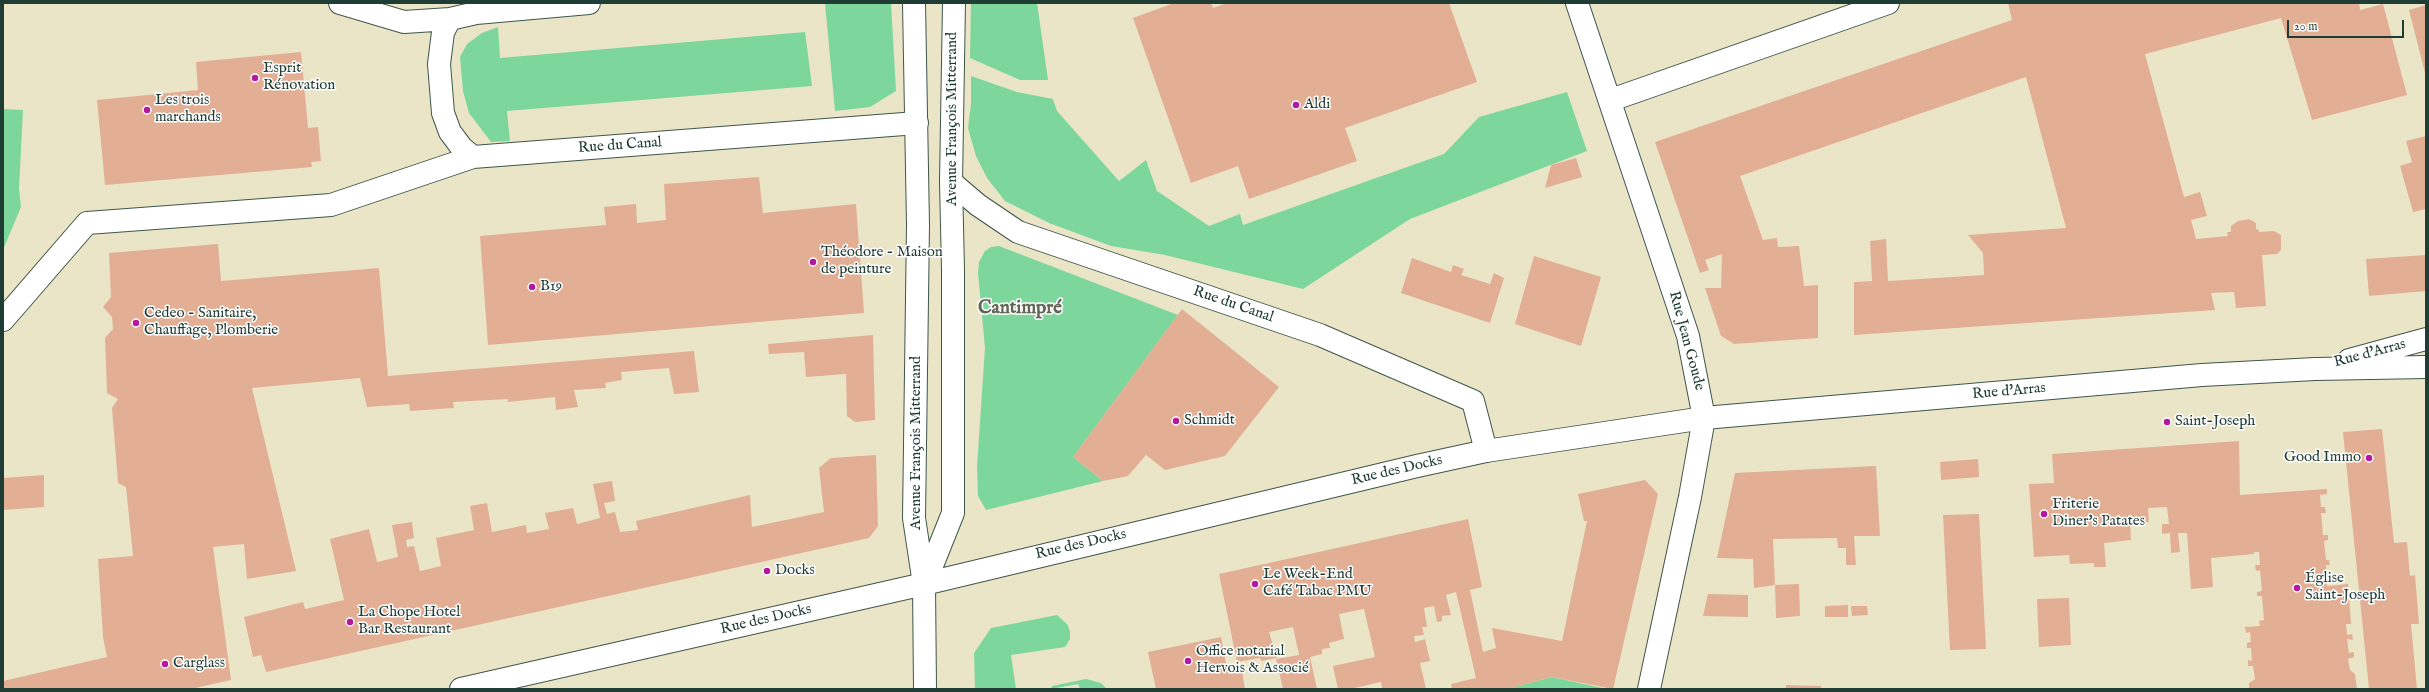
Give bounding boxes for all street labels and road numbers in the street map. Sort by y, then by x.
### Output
street label: Avenue François Mitterrand [944,32,962,206]
street label: Rue du Canal [577,134,663,158]
street label: Rue du Canal [1190,283,1276,327]
street label: Rue Jean Goude [1664,289,1708,393]
street label: Rue d'Arras [2332,336,2408,372]
street label: Avenue François Mitterrand [908,356,926,530]
street label: Rue d'Arras [1972,380,2046,404]
street label: Rue des Docks [1350,452,1444,490]
street label: Rue des Docks [1034,526,1128,564]
street label: Rue des Docks [719,601,813,639]

